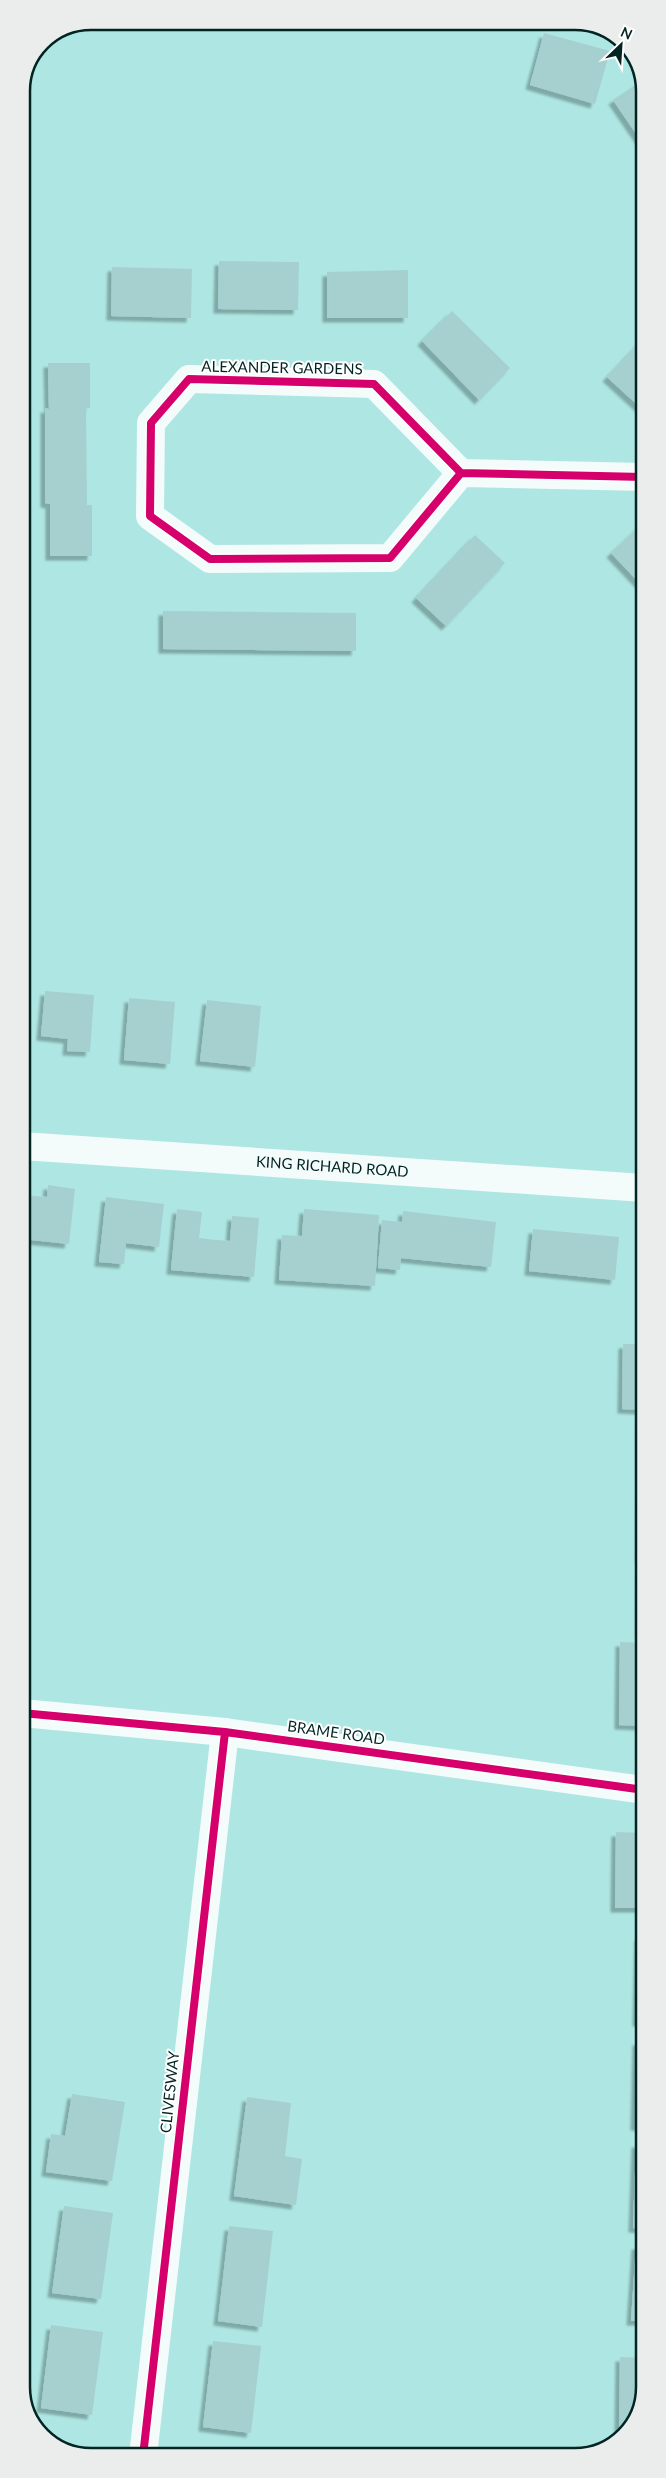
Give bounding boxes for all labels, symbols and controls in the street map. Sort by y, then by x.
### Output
north arrow [596,20,646,70]
text: N [618,23,635,43]
street label: ALEXANDER GARDENS [201,357,363,377]
street label: KING RICHARD ROAD [255,1152,409,1180]
street label: BRAME ROAD [286,1716,386,1748]
street label: CLIVESWAY [156,2049,182,2134]

